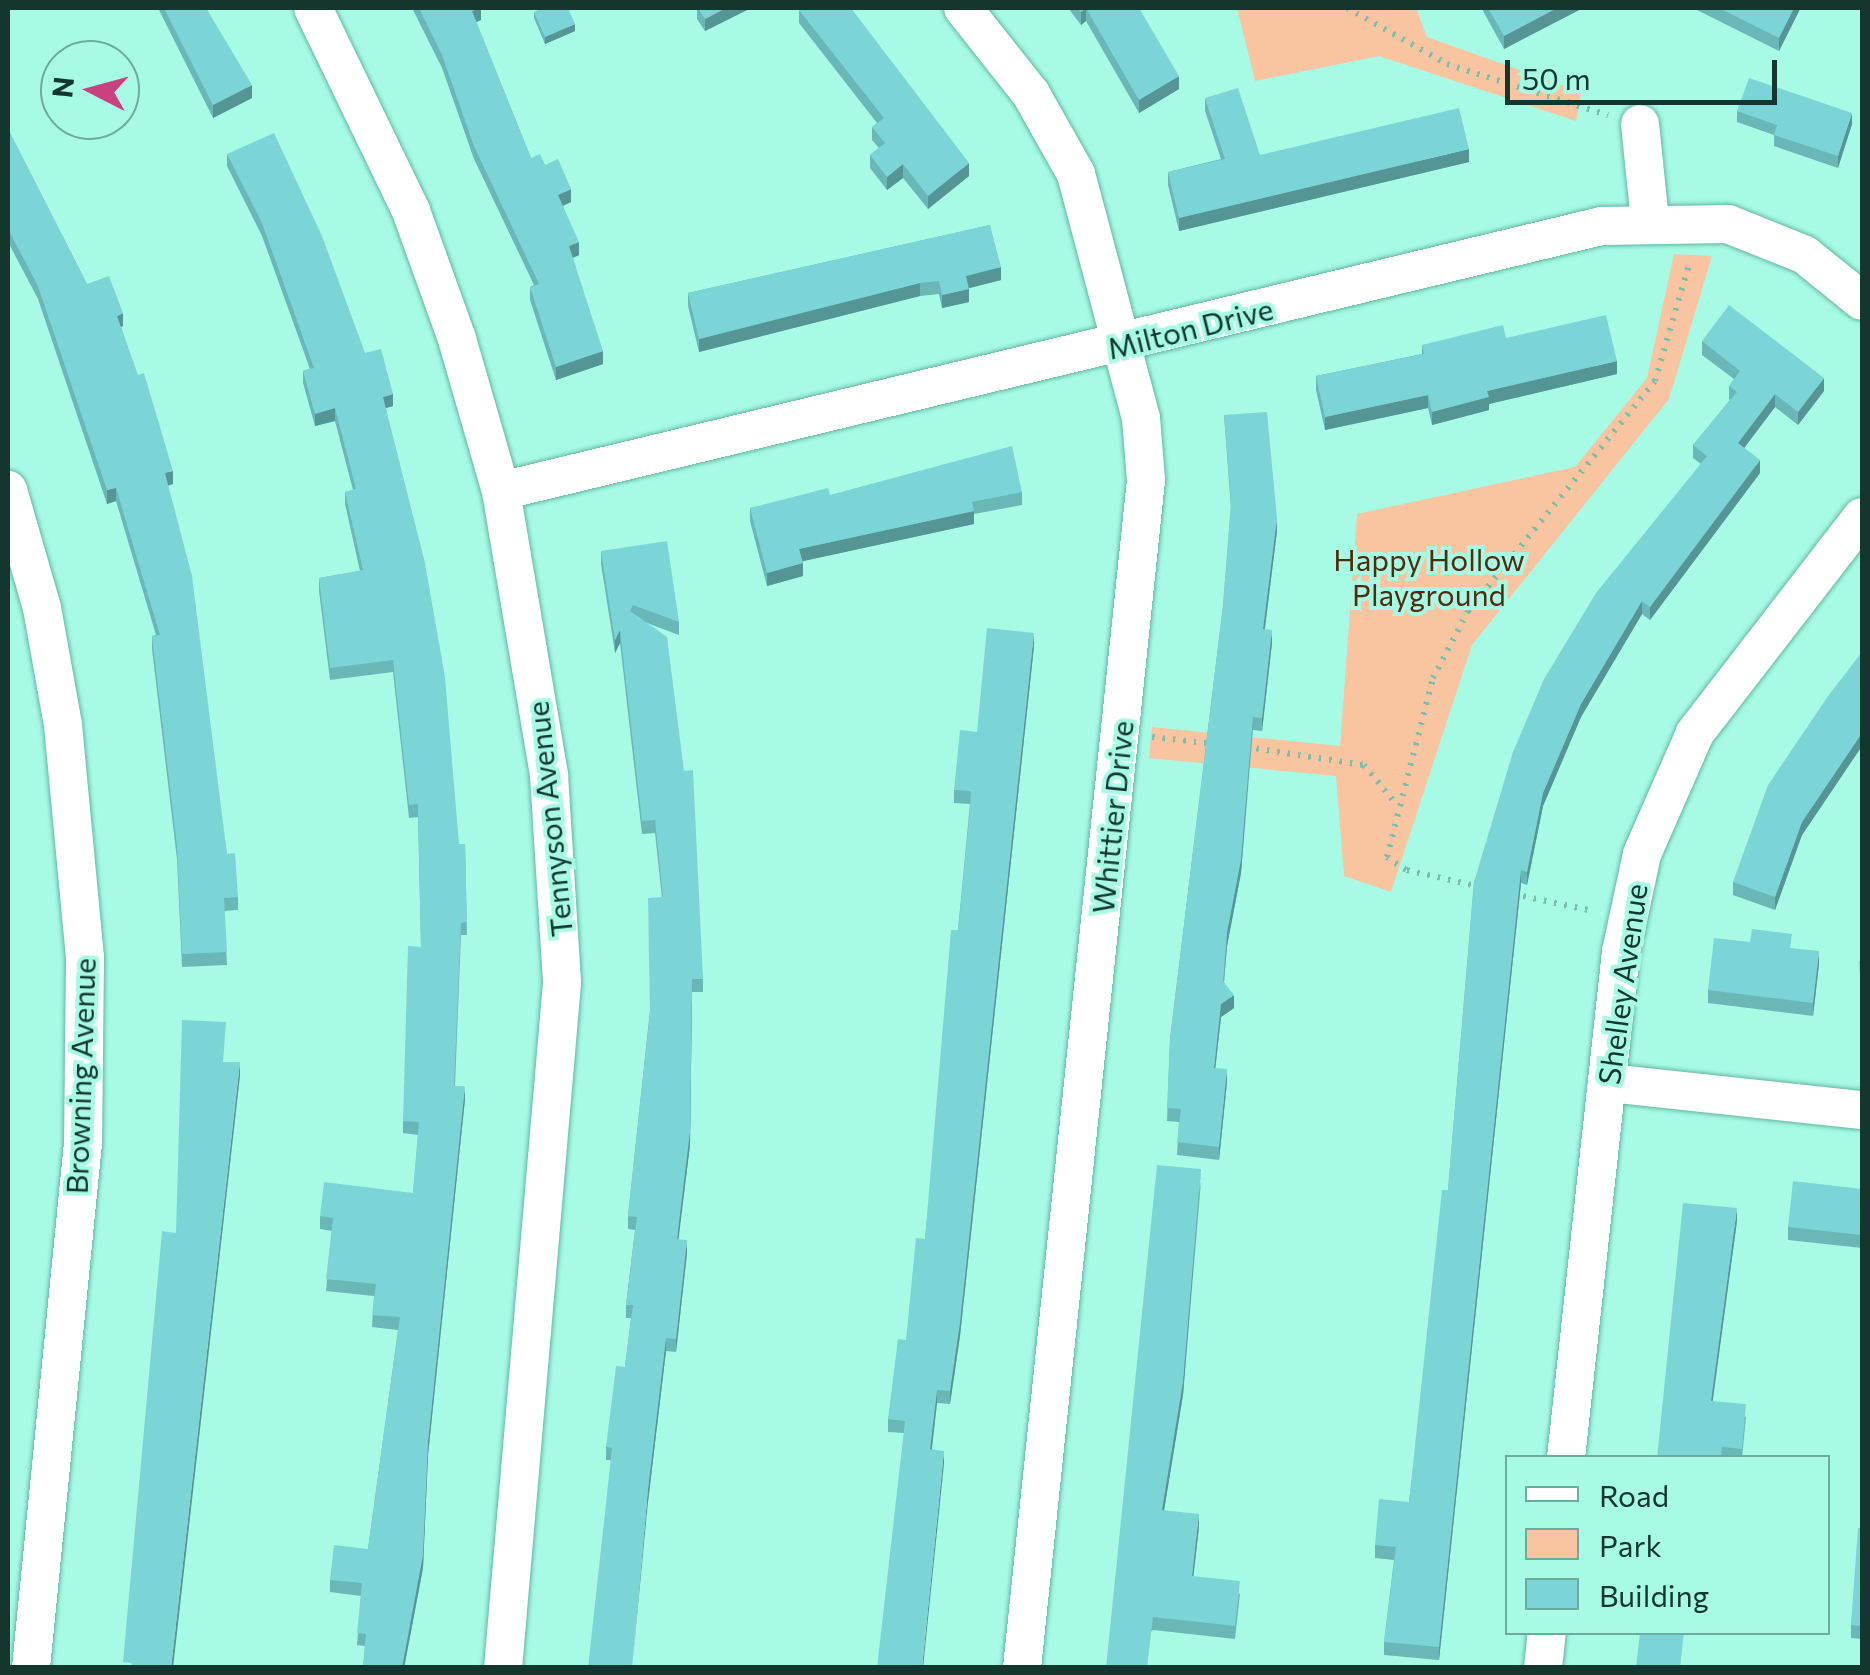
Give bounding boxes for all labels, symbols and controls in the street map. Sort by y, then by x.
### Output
north arrow [40,40,140,140]
scale bar [1510,40,1782,102]
text: 50 m [1522,59,1591,96]
text: N [44,75,80,99]
street label: Milton Drive [1103,290,1277,366]
park label: Happy Hollow Playground [1333,541,1525,612]
street label: Tennyson Avenue [519,699,579,939]
street label: Whittier Drive [1084,719,1140,915]
street label: Shelley Avenue [1590,881,1654,1087]
street label: Browning Avenue [58,957,102,1195]
legend [1505,1455,1830,1635]
text: Road [1599,1476,1669,1513]
text: Park [1599,1526,1662,1563]
text: Building [1599,1576,1709,1613]

